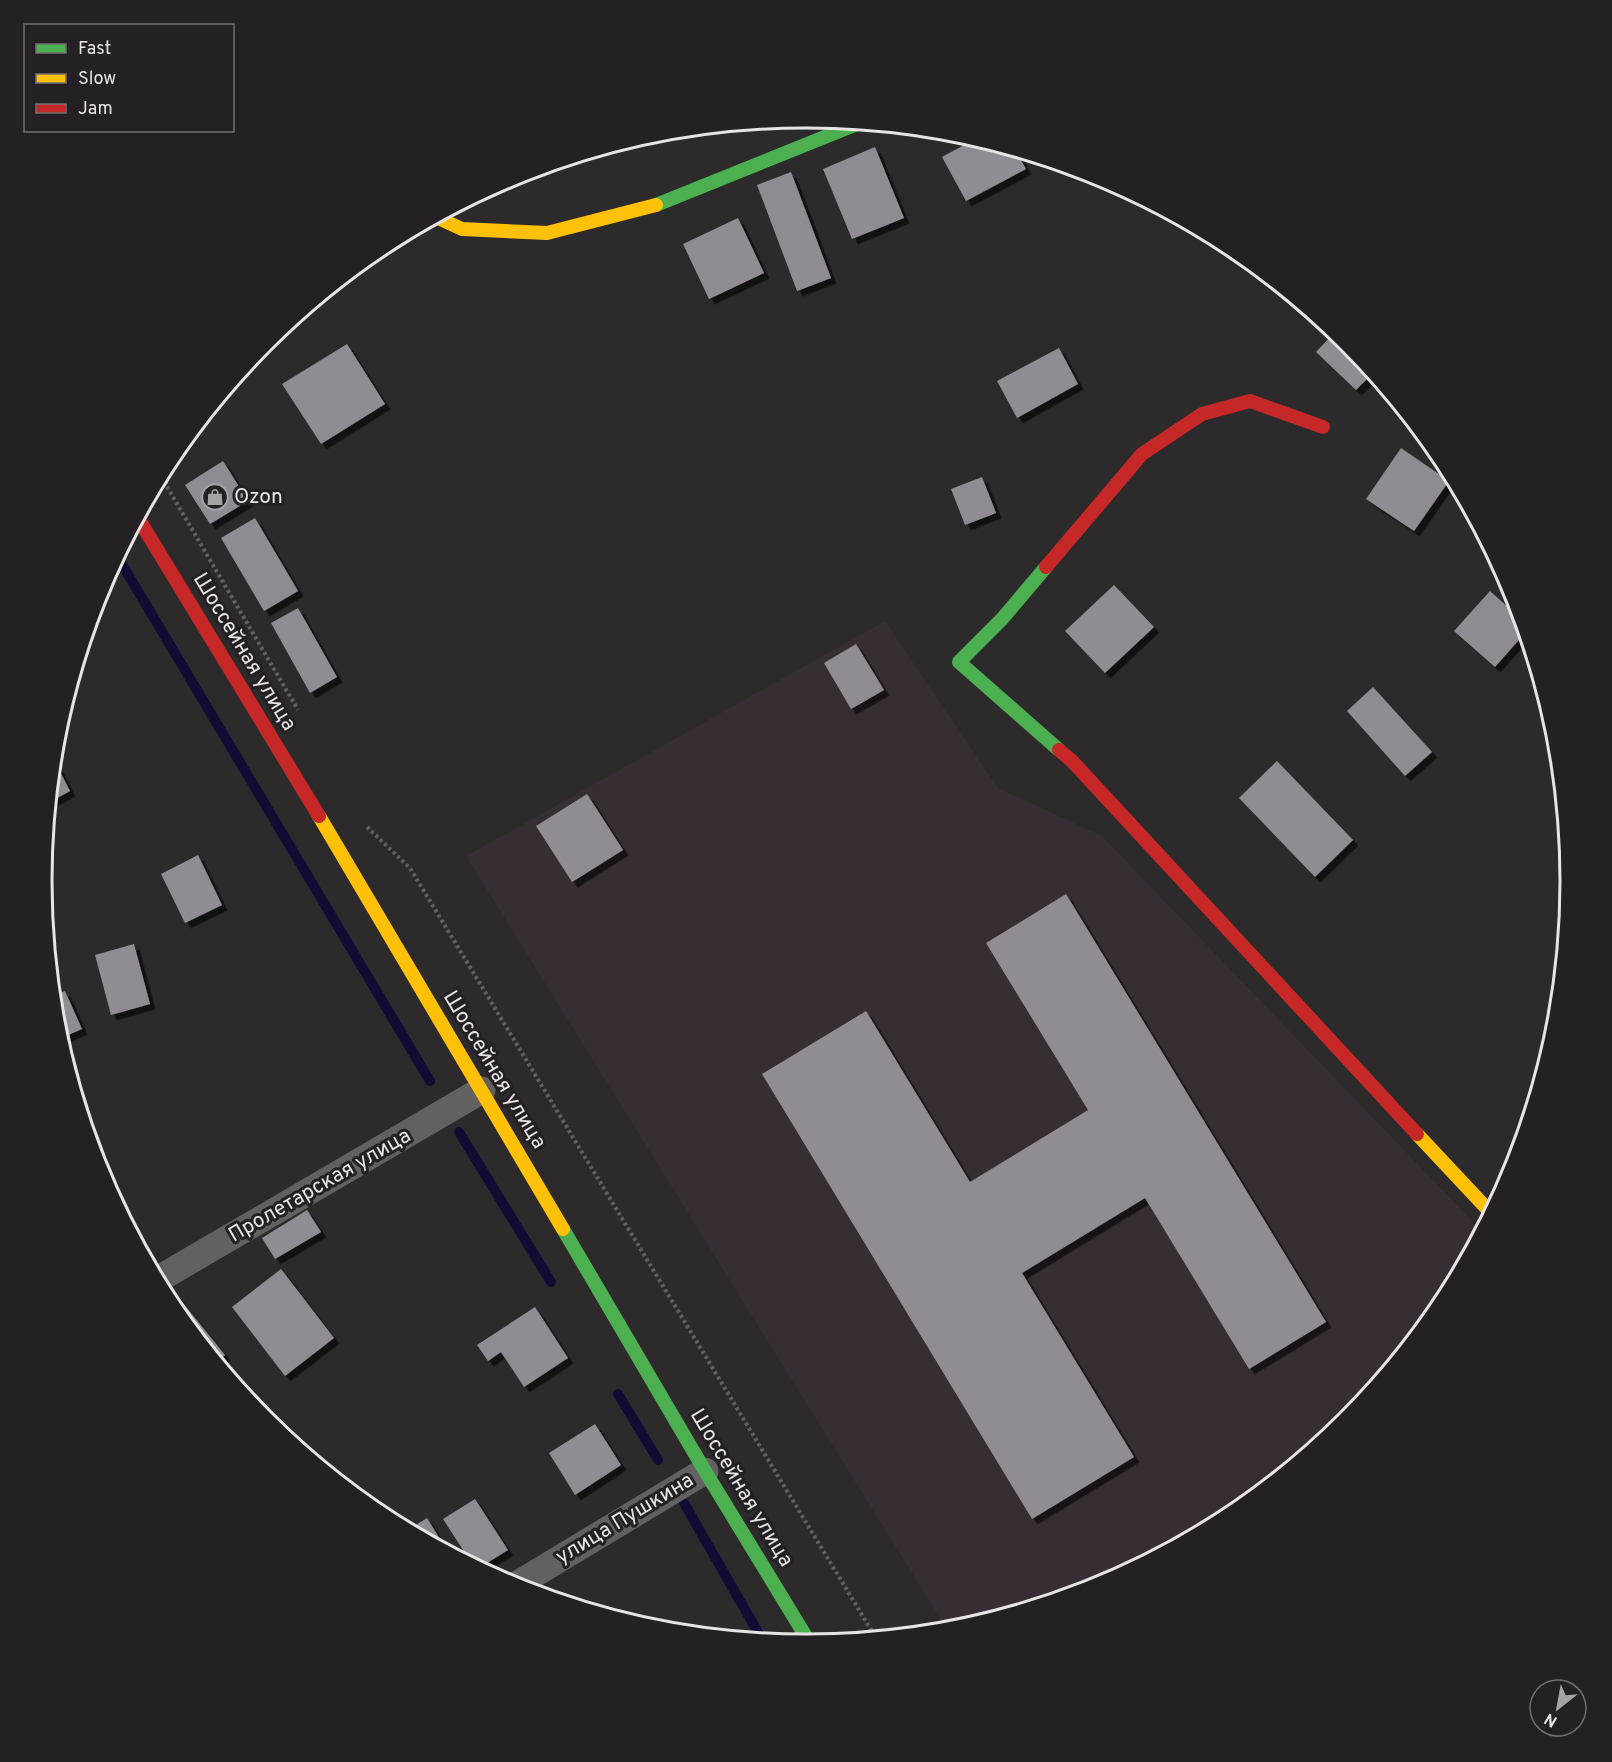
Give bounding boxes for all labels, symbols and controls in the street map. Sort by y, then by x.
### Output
legend [24,24,234,132]
text: Fast [78,38,111,61]
text: Slow [78,68,116,91]
text: Jam [78,98,113,121]
shop icon: Ozon [200,482,230,512]
place label: Ozon [234,484,283,511]
street label: Шоссейная улица [186,568,302,736]
street label: Шоссейная улица [436,986,552,1154]
street label: Пролетарская улица [224,1123,416,1249]
street label: Шоссейная улица [683,1404,799,1572]
street label: улица Пушкина [551,1467,699,1571]
north arrow [1528,1678,1588,1738]
text: N [1541,1708,1561,1731]

